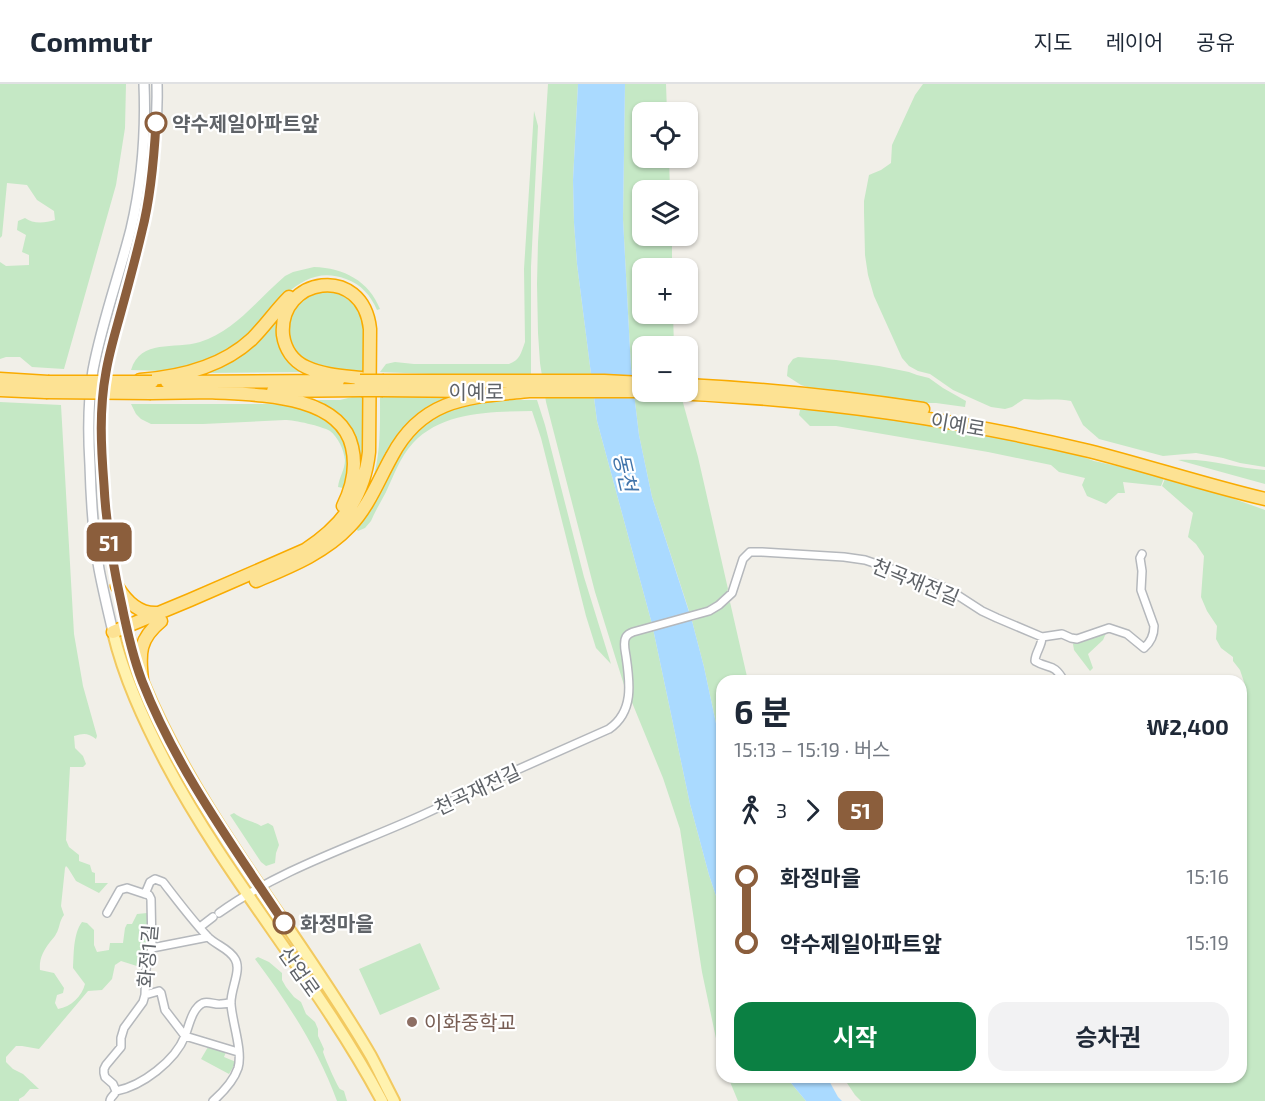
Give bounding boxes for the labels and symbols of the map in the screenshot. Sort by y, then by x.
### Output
place label: 약수제일아파트앞 [172,111,320,135]
marker: 약수제일아파트앞 [145,112,167,134]
street label: 이예로 [448,379,504,403]
street label: 이예로 [929,407,987,441]
water label: 동천 [609,450,643,496]
line badge: 51 [82,522,136,562]
street label: 천곡재전길 [869,553,963,609]
street label: 천곡재전길 [430,759,524,819]
place label: 화정마을 [300,911,374,935]
marker: 화정마을 [273,912,295,934]
street label: 화정1길 [132,923,162,989]
street label: 산업로 [274,942,326,1000]
place label: 이화중학교 [424,1010,516,1034]
marker: 이화중학교 [405,1015,419,1029]

